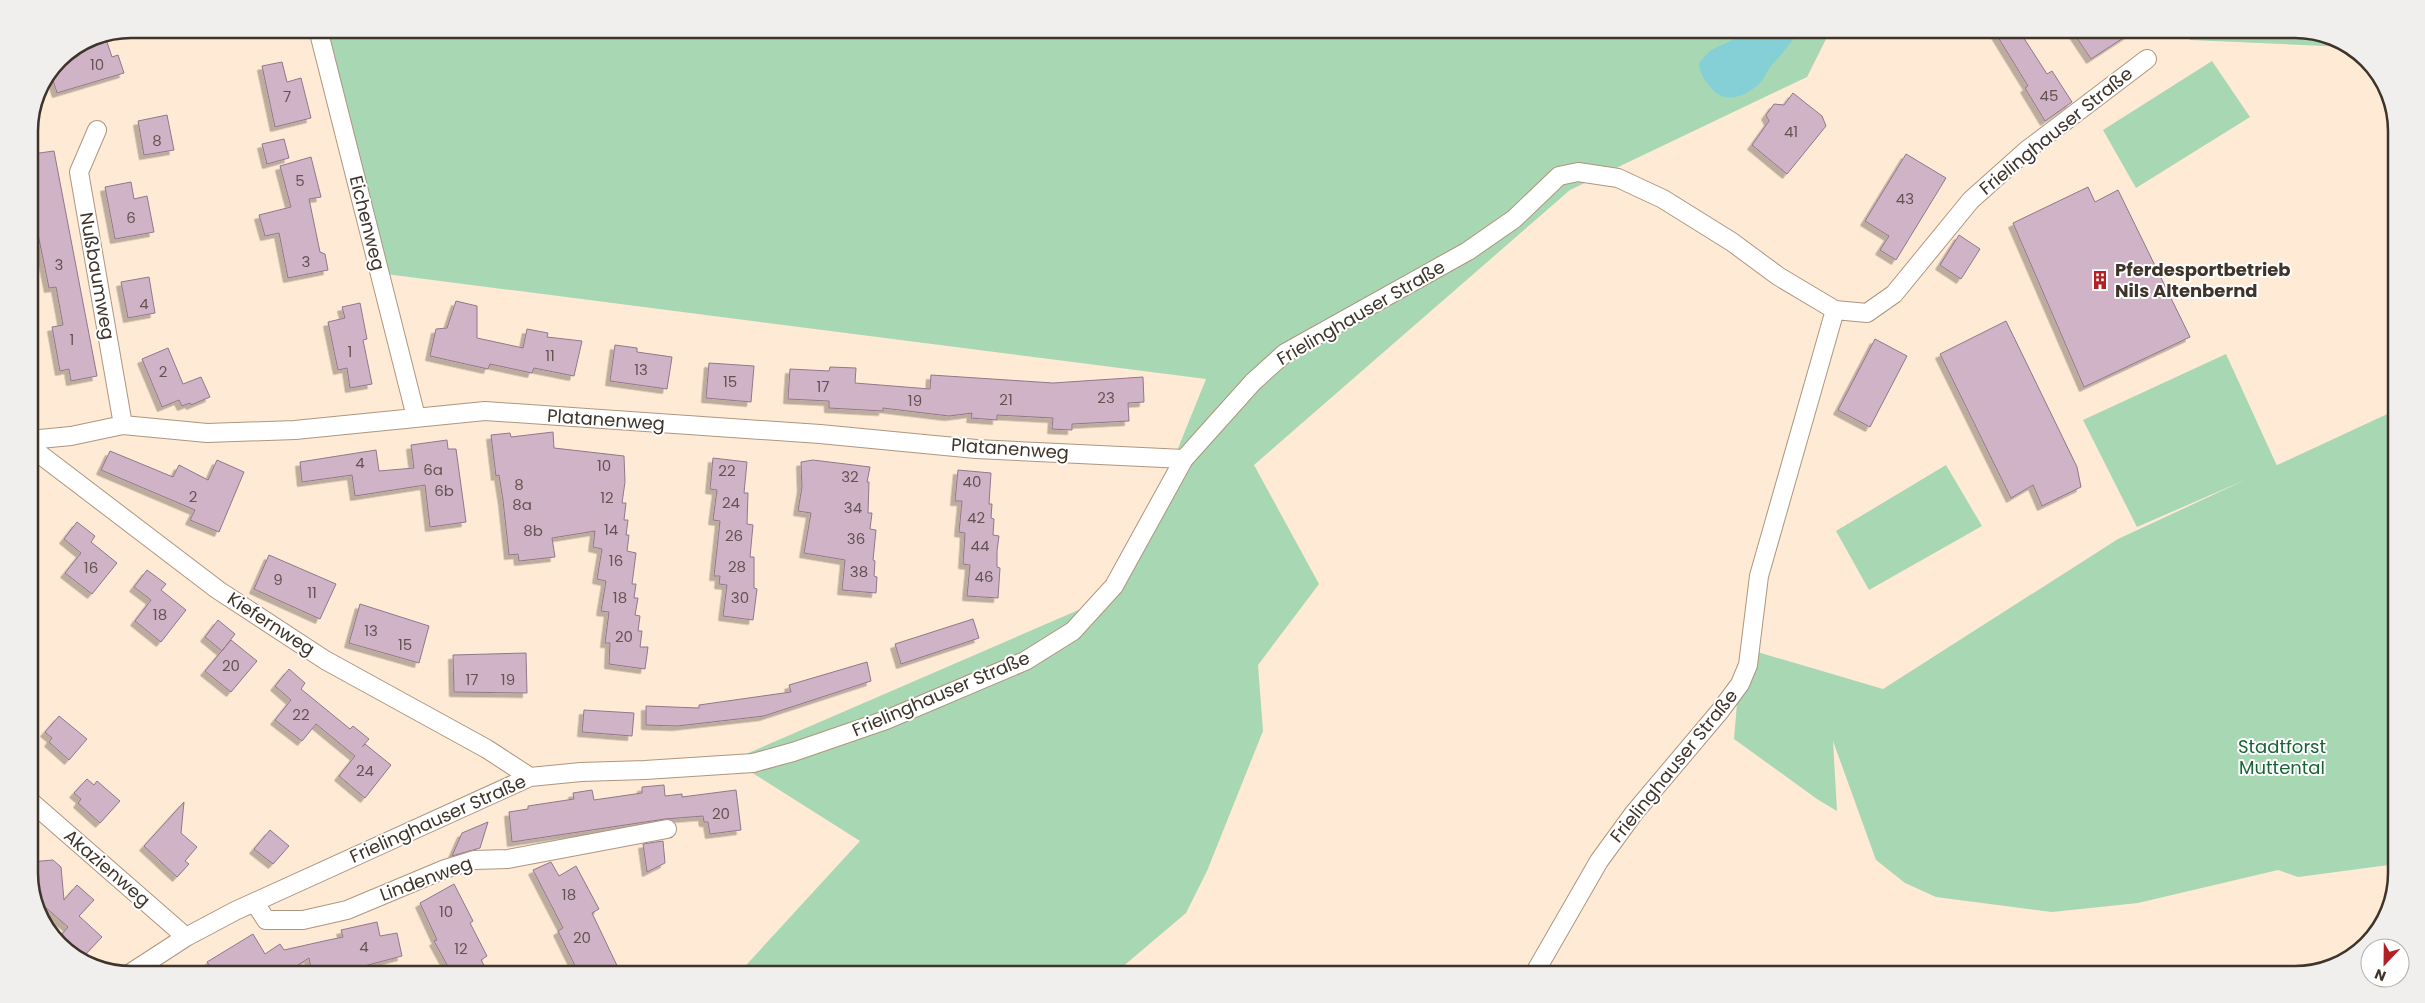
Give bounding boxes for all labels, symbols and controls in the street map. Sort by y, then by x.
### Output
house number: 10 [90,54,104,75]
street label: Frielinghauser Straße [1974,61,2138,200]
house number: 45 [2040,85,2058,106]
house number: 7 [283,86,291,107]
house number: 41 [1784,121,1798,142]
house number: 8 [152,130,162,151]
house number: 5 [295,170,305,191]
street label: Eichenweg [344,173,391,273]
house number: 43 [1896,188,1914,209]
house number: 6 [126,207,136,228]
street label: Nußbaumweg [74,210,121,342]
house number: 3 [302,251,310,272]
house number: 3 [55,254,63,275]
street label: Frielinghauser Straße [1272,254,1450,371]
place label: Pferdesportbetrieb Nils Altenbernd [2115,257,2291,303]
building icon: Pferdesportbetrieb Nils Altenbernd [2089,269,2111,291]
house number: 4 [139,293,149,314]
house number: 1 [70,329,74,350]
house number: 1 [348,341,352,362]
house number: 11 [545,345,555,366]
house number: 13 [634,359,648,380]
house number: 2 [159,361,167,382]
house number: 15 [723,371,737,392]
house number: 17 [817,376,830,397]
house number: 23 [1097,387,1115,408]
house number: 21 [999,389,1013,410]
house number: 19 [908,390,922,411]
street label: Platanenweg [546,403,666,436]
street label: Platanenweg [950,432,1070,465]
house number: 4 [355,452,365,473]
house number: 10 [597,455,611,476]
house number: 6a [423,459,443,480]
house number: 22 [718,460,736,481]
house number: 32 [841,466,859,487]
house number: 40 [963,471,981,492]
house number: 8 [514,474,524,495]
house number: 6b [434,480,454,501]
house number: 2 [189,486,197,507]
house number: 12 [600,487,614,508]
house number: 24 [722,492,740,513]
house number: 8a [512,494,532,515]
house number: 34 [844,497,862,518]
house number: 42 [967,507,985,528]
house number: 14 [604,519,618,540]
house number: 8b [523,520,543,541]
house number: 26 [725,525,743,546]
house number: 36 [847,528,865,549]
house number: 44 [971,535,989,556]
house number: 16 [609,550,623,571]
house number: 28 [728,556,746,577]
house number: 16 [84,557,98,578]
house number: 38 [850,561,868,582]
house number: 46 [975,566,993,587]
house number: 9 [273,569,283,590]
house number: 11 [307,582,317,603]
street label: Kiefernweg [223,586,320,661]
house number: 18 [613,587,627,608]
house number: 30 [731,587,749,608]
house number: 18 [153,604,167,625]
house number: 13 [364,620,378,641]
house number: 20 [615,626,633,647]
house number: 15 [398,634,412,655]
street label: Frielinghauser Straße [848,645,1033,742]
house number: 20 [222,655,240,676]
house number: 17 [466,669,479,690]
house number: 19 [501,669,515,690]
street label: Frielinghauser Straße [1604,684,1743,848]
house number: 22 [292,704,310,725]
park label: Stadtforst Muttental [2238,734,2326,780]
house number: 24 [356,760,374,781]
street label: Frielinghauser Straße [346,768,530,869]
house number: 20 [712,803,730,824]
street label: Akazienweg [59,823,156,912]
street label: Lindenweg [376,850,476,907]
house number: 18 [562,884,576,905]
house number: 10 [439,901,453,922]
house number: 20 [573,927,591,948]
house number: 4 [359,936,369,957]
house number: 12 [454,938,468,959]
north arrow [2360,938,2410,988]
text: N [2372,964,2389,986]

